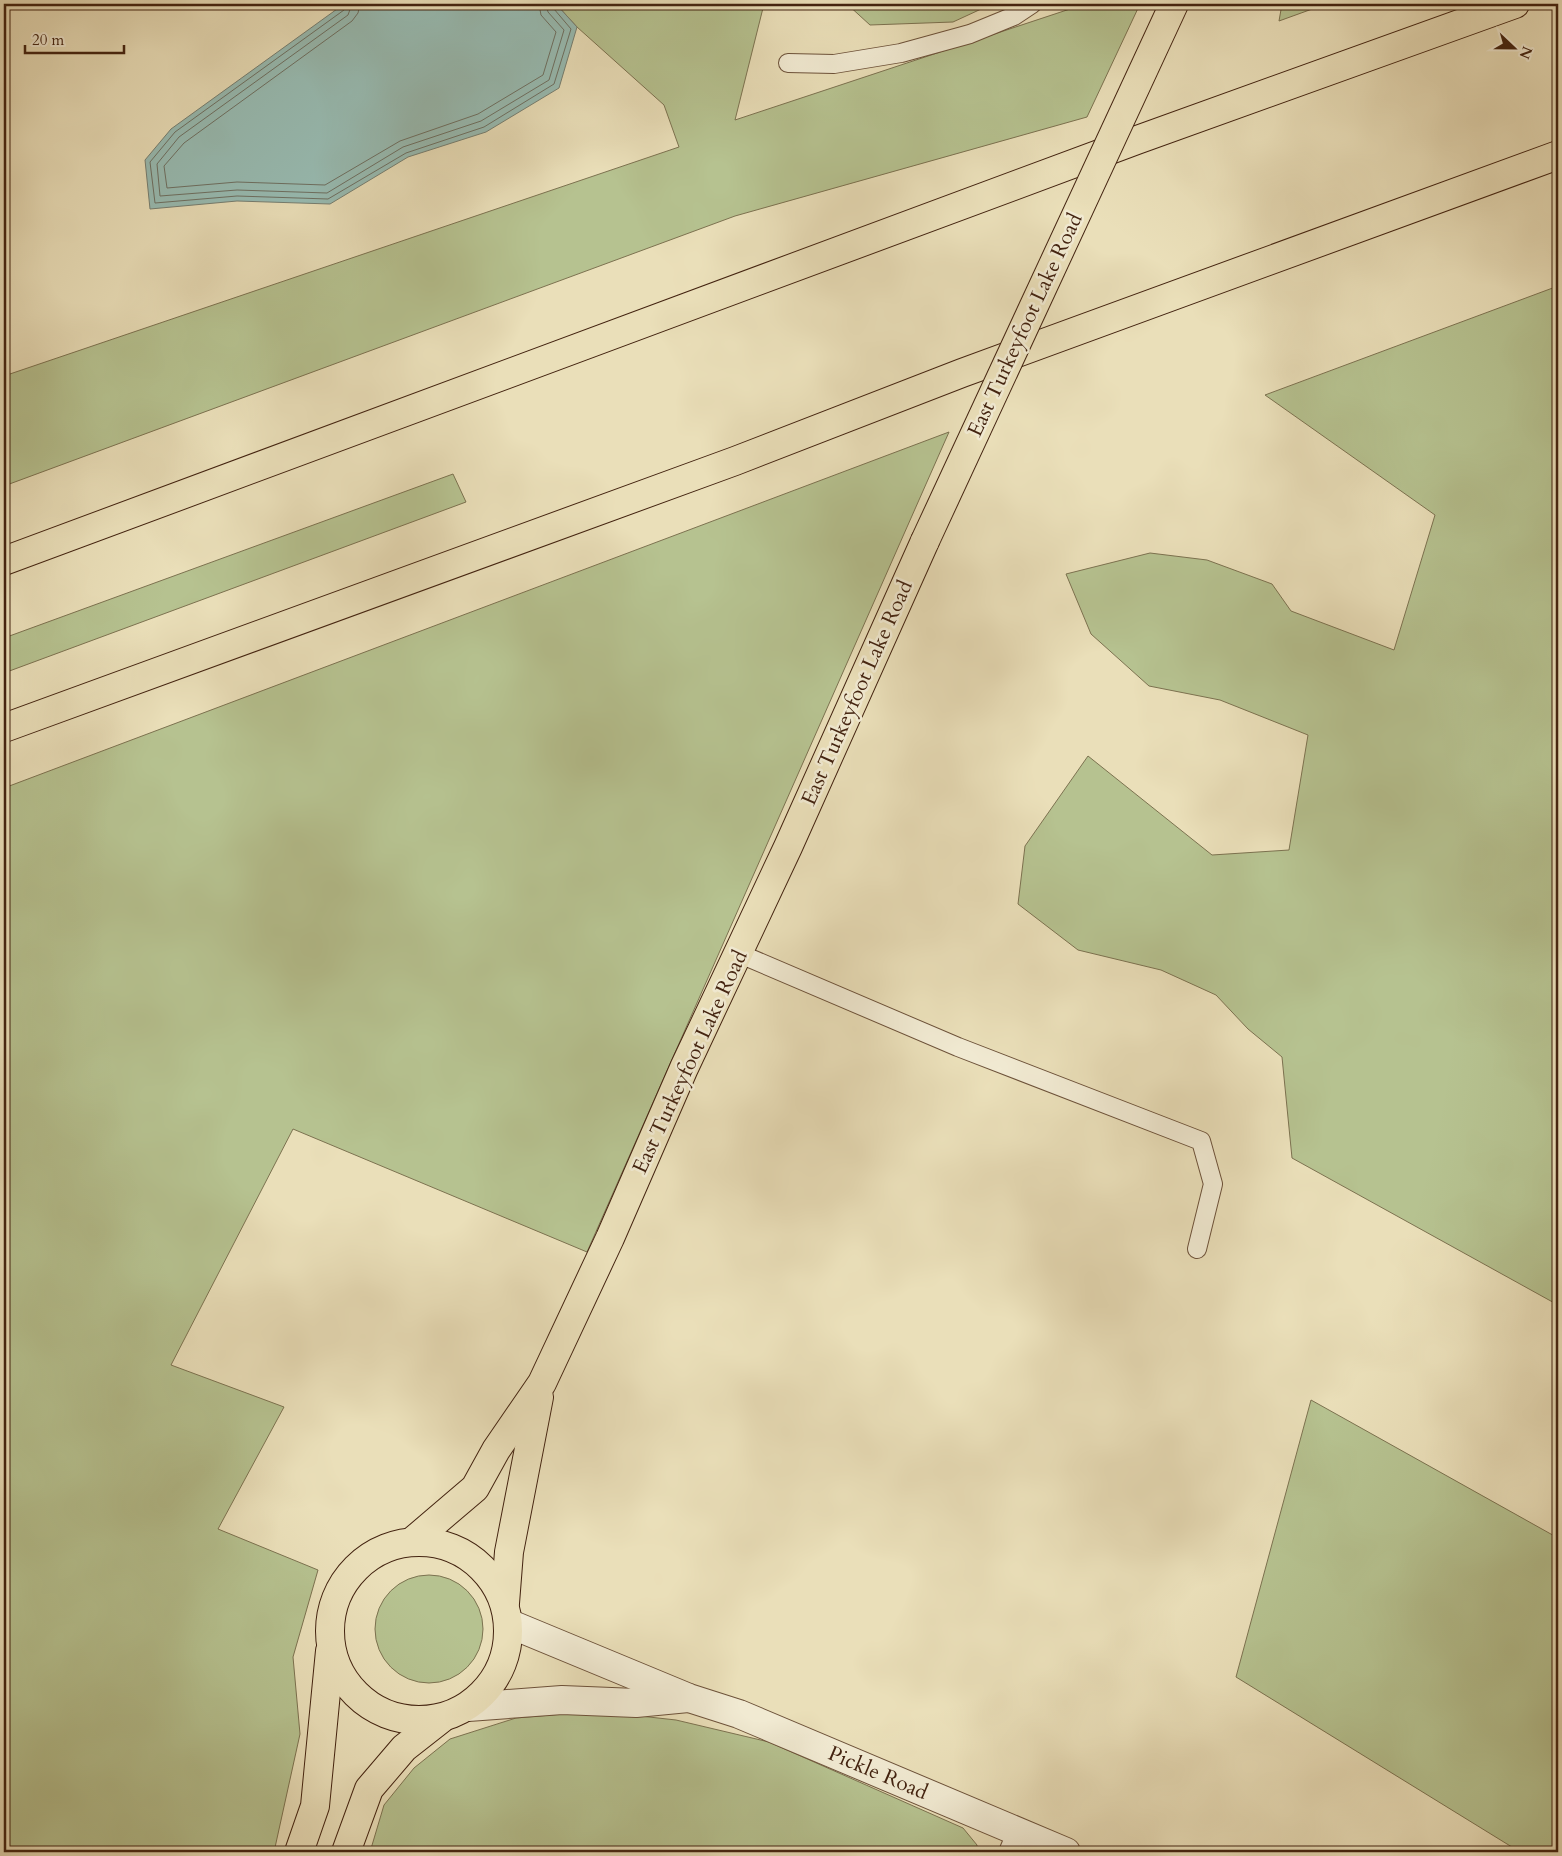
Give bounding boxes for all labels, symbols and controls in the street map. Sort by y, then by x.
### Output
scale bar [25,22,124,54]
north arrow [1490,22,1540,72]
text: 20 m [32,30,64,50]
text: N [1515,43,1537,62]
street label: East Turkeyfoot Lake Road [960,209,1090,441]
street label: East Turkeyfoot Lake Road [794,576,920,810]
street label: East Turkeyfoot Lake Road [625,946,755,1178]
street label: Pickle Road [824,1739,932,1807]

